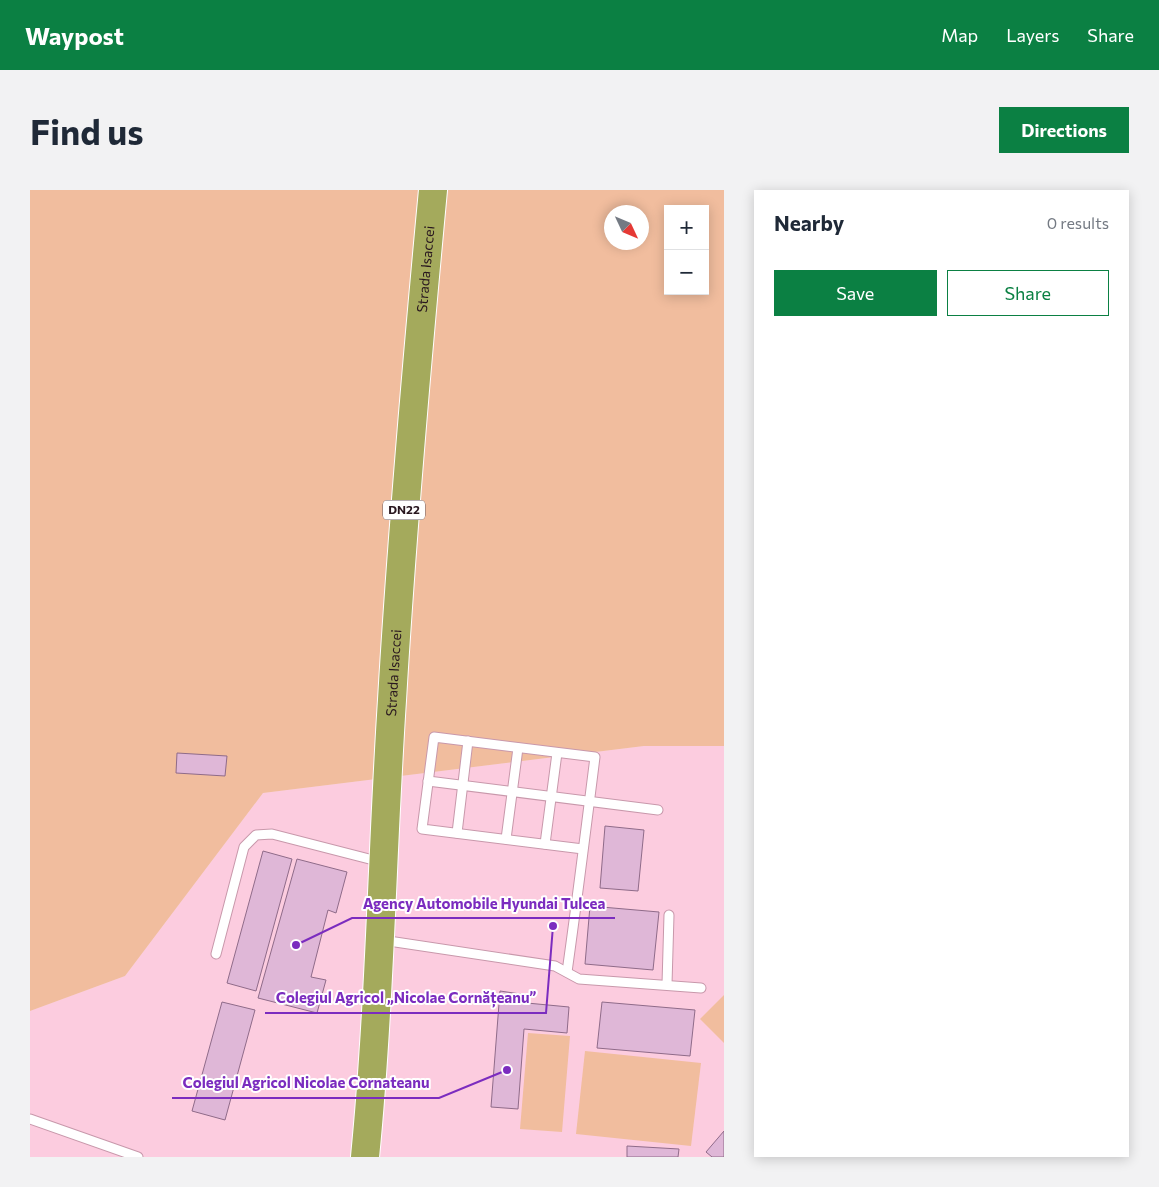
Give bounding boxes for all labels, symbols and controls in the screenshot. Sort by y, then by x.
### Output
text: Waypost [25,21,124,50]
text: Map [941,24,978,46]
text: Layers [1006,24,1059,46]
text: Share [1087,24,1134,46]
button: Directions [999,107,1129,153]
text: Find us [30,109,144,152]
north arrow [604,205,649,250]
map controls [664,205,709,295]
button: + [664,205,709,250]
text: Nearby [774,210,844,235]
text: 0 results [1047,213,1109,232]
street label: Strada Isaccei [413,225,438,313]
button: − [664,250,709,295]
button: Save [774,270,937,316]
button: Share [947,270,1109,316]
road number: DN22 [383,500,425,520]
street label: Strada Isaccei [382,629,404,717]
callout: Agency Automobile Hyundai Tulcea [352,888,615,918]
text: Agency Automobile Hyundai Tulcea [363,894,605,912]
callout: Colegiul Agricol „Nicolae Cornățeanu” [265,983,546,1013]
text: Colegiul Agricol „Nicolae Cornățeanu” [276,988,536,1008]
callout: Colegiul Agricol Nicolae Cornateanu [172,1068,439,1098]
text: Colegiul Agricol Nicolae Cornateanu [182,1073,430,1091]

